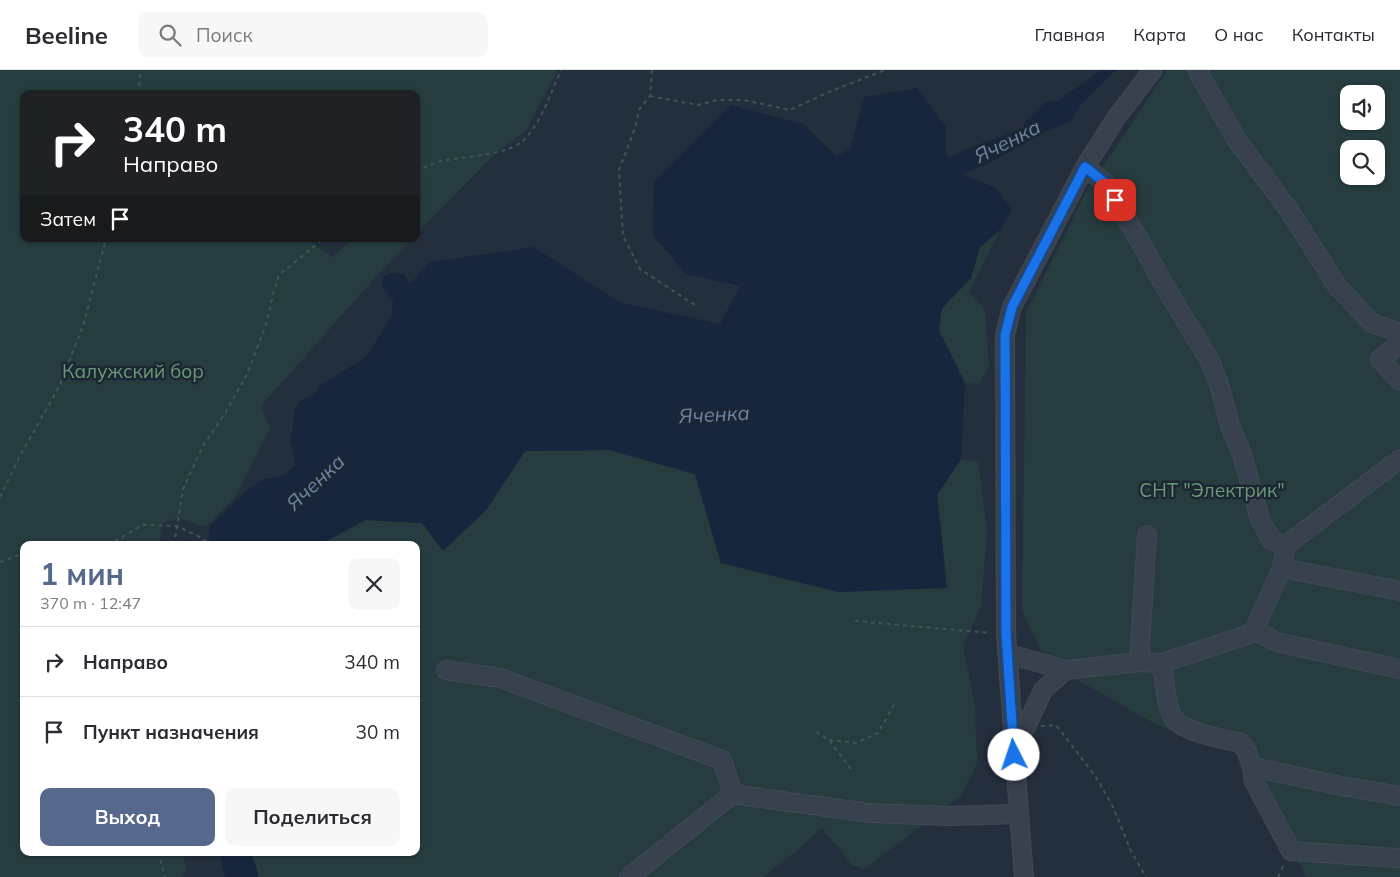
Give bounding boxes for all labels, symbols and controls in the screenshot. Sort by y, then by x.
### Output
search box [138,12,488,57]
text: Beeline [25,20,108,50]
icon: search [156,21,184,49]
text: Поиск [196,23,253,47]
text: Главная [1035,23,1105,46]
text: Карта [1133,23,1186,46]
text: О нас [1214,23,1264,46]
text: Контакты [1292,23,1375,46]
map controls [1340,85,1385,185]
button: sound [1340,85,1385,130]
text: 340 m [123,107,227,151]
icon: right [40,110,105,175]
water label: Яченка [969,114,1044,169]
button: search [1340,140,1385,185]
text: Направо [123,150,218,178]
pin [1094,179,1136,221]
icon: arrive [1101,186,1129,214]
icon: arrive [106,205,134,233]
text: Затем [40,207,96,231]
park label: Калужский бор [62,359,204,383]
water label: Яченка [677,400,750,428]
water label: Яченка [280,449,350,516]
park label: СНТ "Электрик" [1139,478,1285,502]
text: 1 мин [40,555,124,593]
button: close [348,558,400,610]
text: 370 m · 12:47 [40,593,141,613]
icon: right [40,648,68,676]
text: Направо [83,650,168,674]
text: 340 m [344,650,400,674]
icon: arrive [40,718,68,746]
text: Пункт назначения [83,720,259,744]
text: 30 m [356,720,400,744]
position arrow [987,728,1039,780]
button: Выход [40,788,215,846]
button: Поделиться [225,788,400,846]

